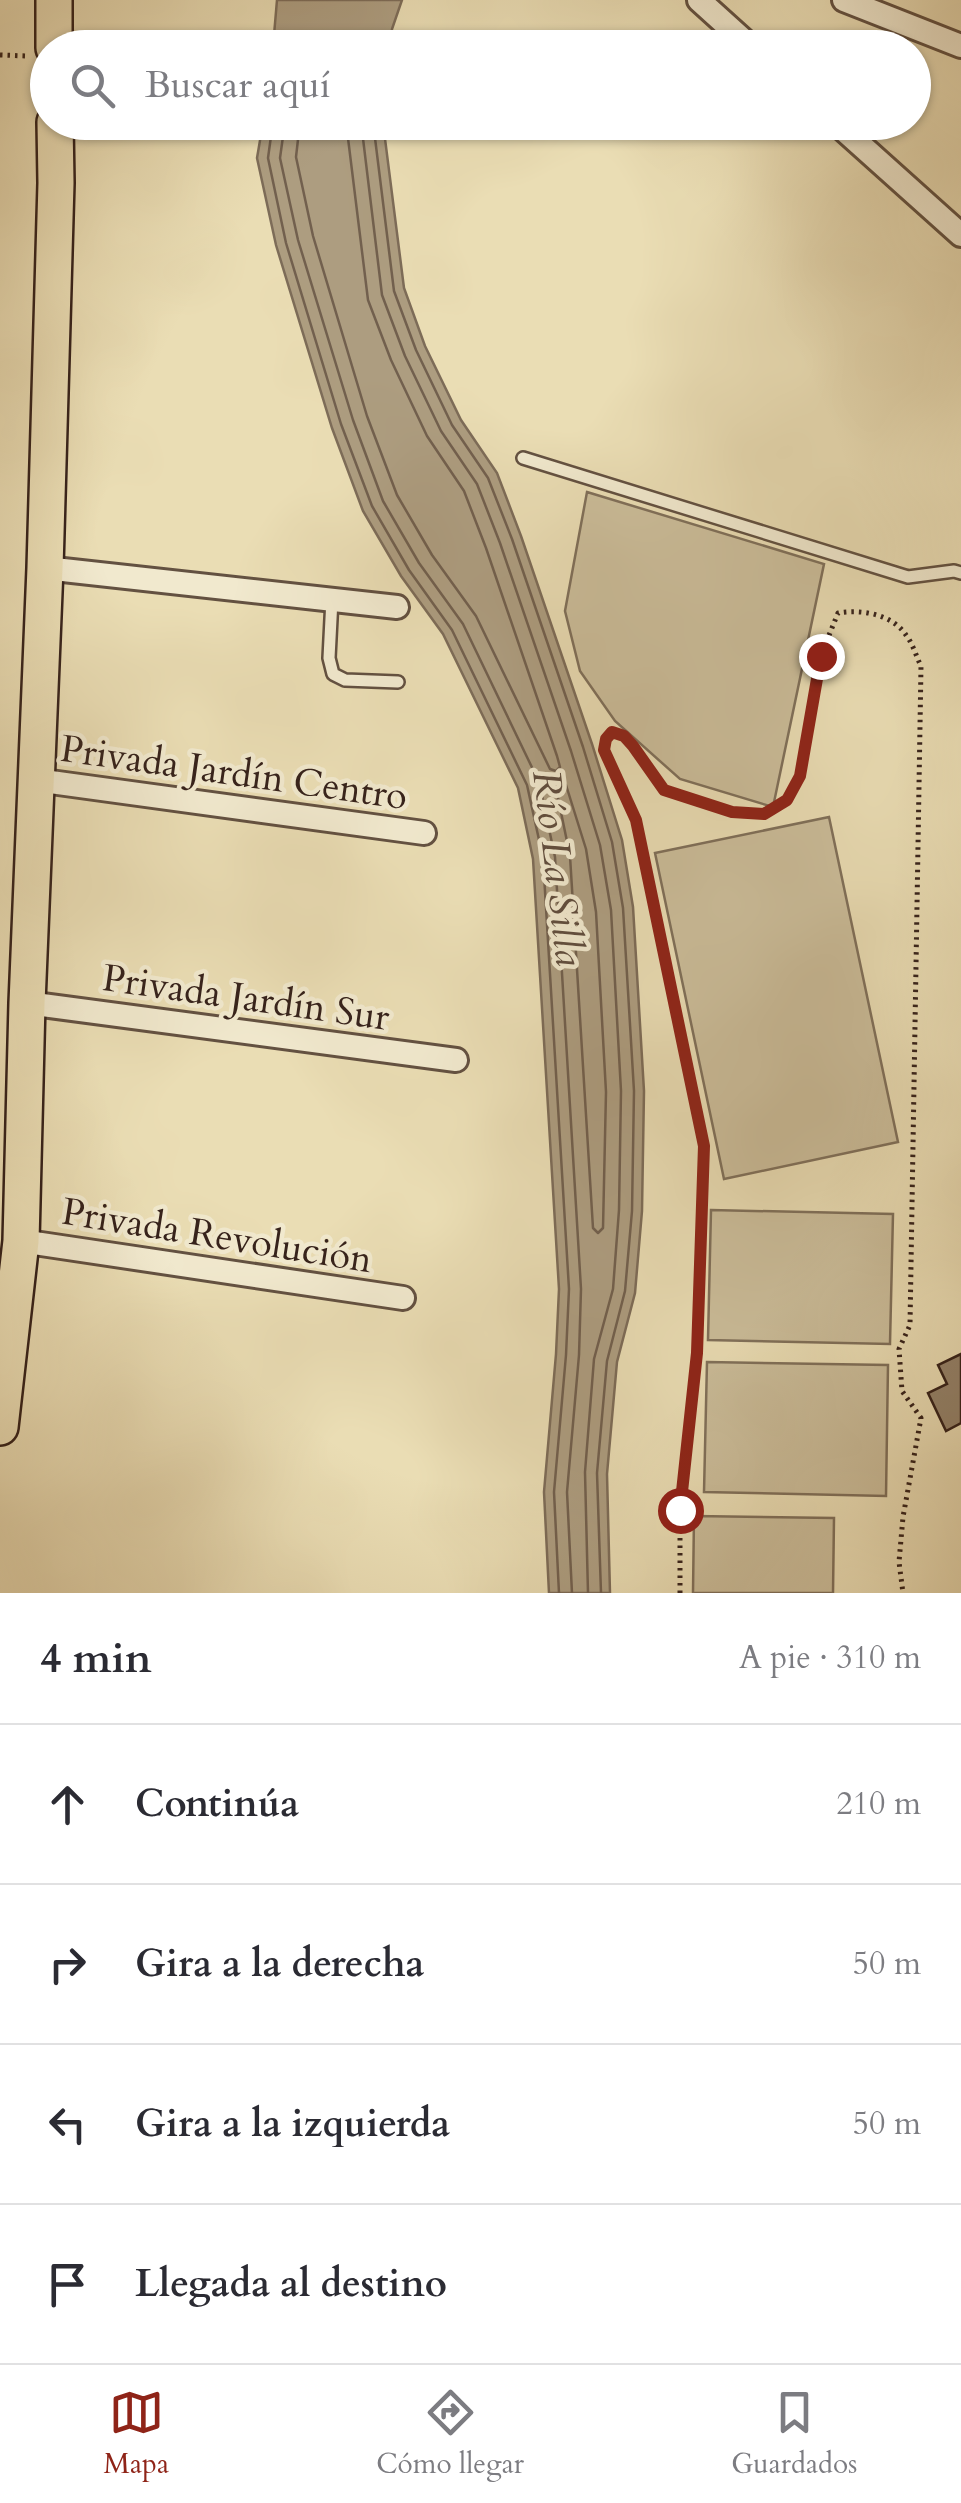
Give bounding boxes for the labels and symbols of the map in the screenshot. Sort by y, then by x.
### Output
route end [799,634,845,680]
street label: Privada Jardín Centro [57,723,411,823]
water label: Río La Silla [518,767,597,969]
street label: Privada Jardín Sur [99,952,393,1044]
street label: Privada Revolución [58,1186,376,1286]
route start [658,1488,704,1534]

